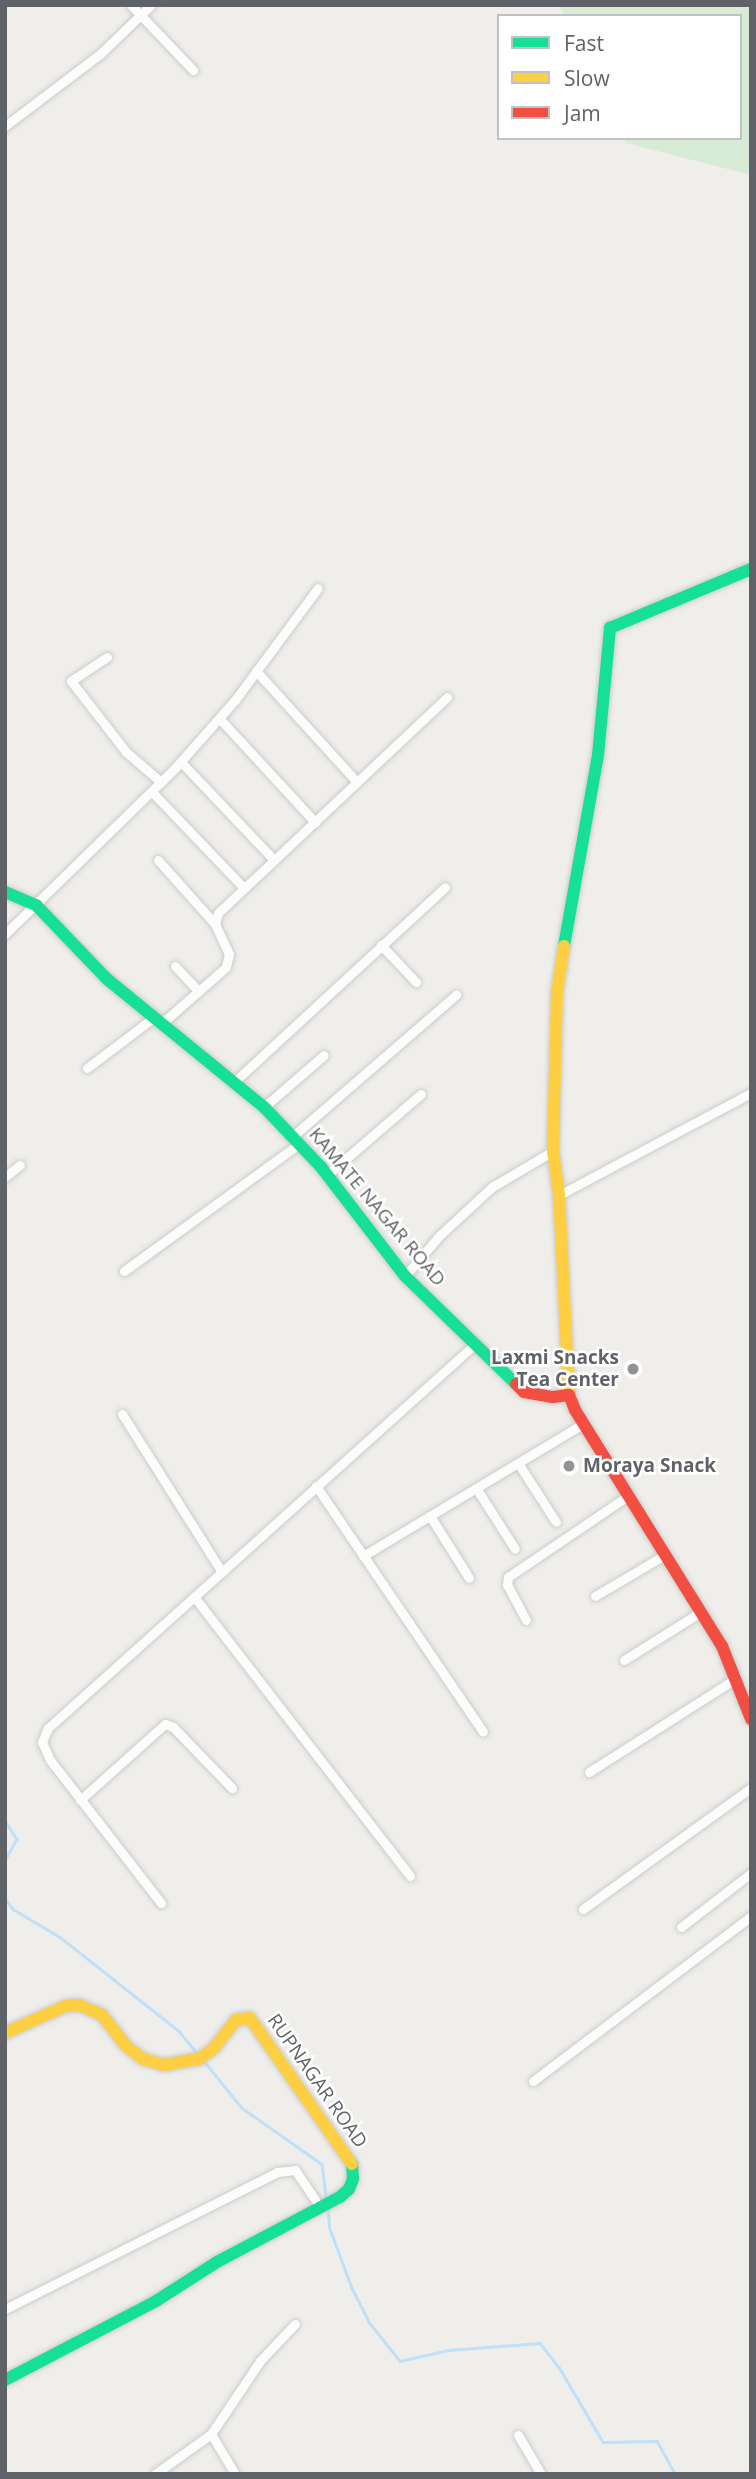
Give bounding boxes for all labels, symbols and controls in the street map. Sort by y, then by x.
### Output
legend [497,14,742,140]
text: Fast [564,29,604,57]
text: Slow [564,64,610,92]
text: Jam [564,99,601,127]
street label: KAMATE NAGAR ROAD [304,1123,450,1291]
place label: Laxmi Snacks Tea Center [491,1347,619,1391]
marker: Laxmi Snacks Tea Center [625,1361,641,1377]
place label: Moraya Snack [583,1455,716,1477]
marker: Moraya Snack [561,1458,577,1474]
street label: RUPNAGAR ROAD [262,2010,372,2152]

